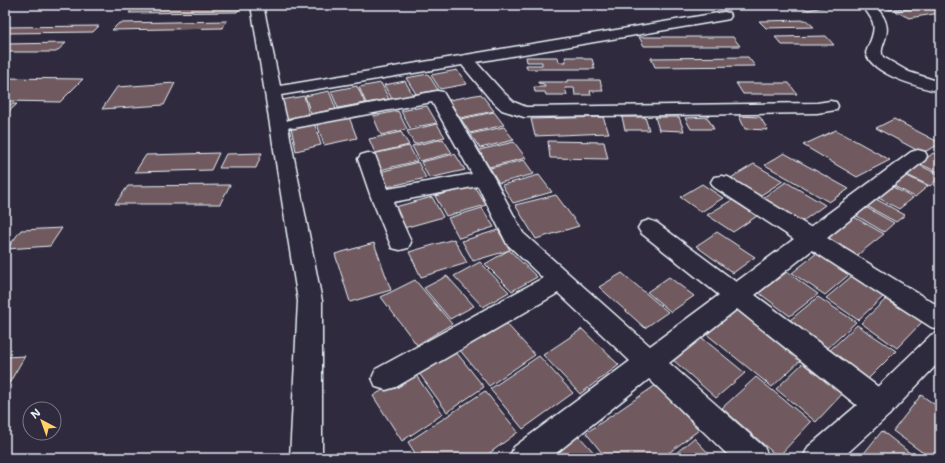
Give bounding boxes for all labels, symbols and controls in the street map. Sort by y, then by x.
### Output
north arrow [22,401,62,441]
text: N [28,405,44,422]

